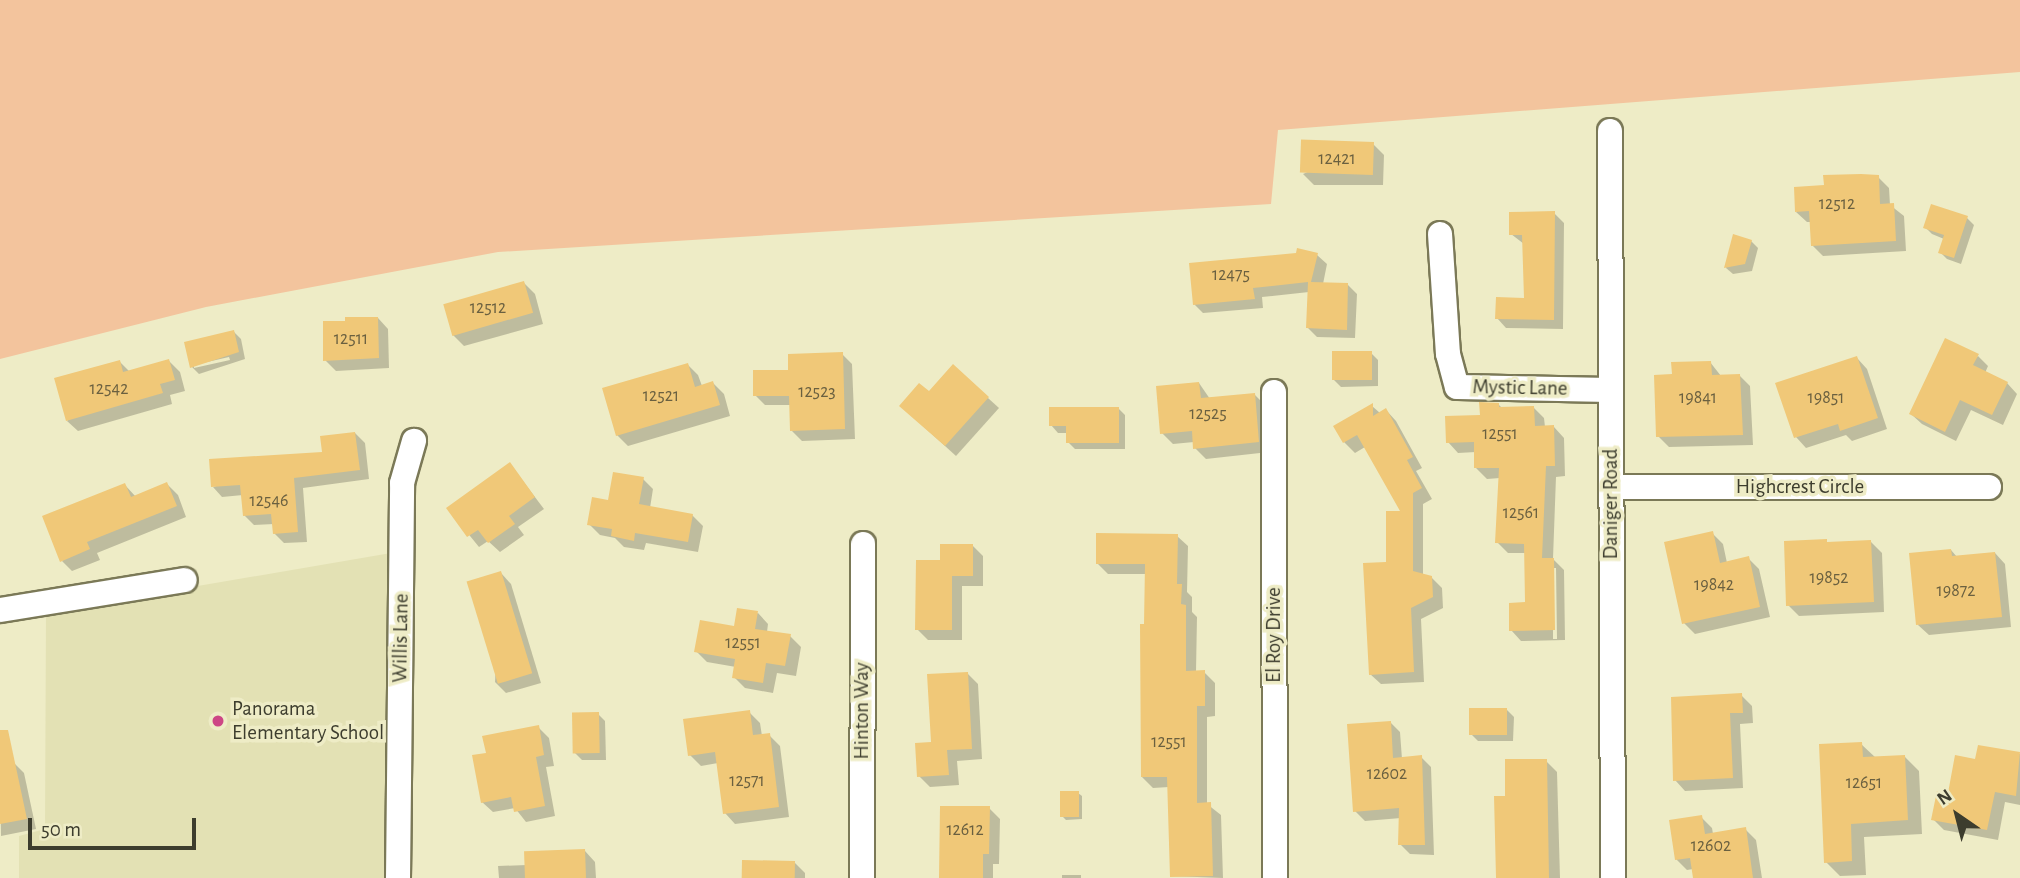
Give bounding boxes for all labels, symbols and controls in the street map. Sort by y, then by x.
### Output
house number: 12421 [1318,148,1356,170]
house number: 12512 [1819,193,1855,215]
house number: 12475 [1212,264,1250,286]
house number: 12512 [470,297,506,319]
house number: 12511 [334,328,368,350]
street label: Mystic Lane [1472,375,1568,401]
house number: 12542 [90,378,128,400]
house number: 12523 [798,381,836,403]
house number: 12521 [643,385,679,407]
house number: 19841 [1679,387,1717,409]
house number: 19851 [1808,387,1844,409]
house number: 12525 [1189,403,1227,425]
house number: 12551 [1482,423,1518,445]
street label: Daniger Road [1598,449,1624,559]
street label: Highcrest Circle [1736,474,1864,500]
house number: 12546 [249,490,289,512]
house number: 12561 [1503,502,1539,524]
house number: 19852 [1810,567,1848,589]
house number: 19842 [1694,574,1734,596]
house number: 19872 [1937,580,1975,602]
street label: El Roy Drive [1261,587,1287,683]
street label: Willis Lane [388,593,414,683]
house number: 12551 [725,632,761,654]
street label: Hinton Way [849,662,875,760]
place label: Panorama Elementary School [232,696,384,746]
marker: Panorama Elementary School [210,713,226,729]
house number: 12551 [1151,731,1187,753]
house number: 12602 [1367,763,1407,785]
house number: 12571 [729,770,765,792]
house number: 12651 [1846,772,1882,794]
north arrow [1922,780,1992,850]
text: N [1934,786,1956,809]
scale bar [32,804,200,848]
text: 50 m [41,819,81,840]
house number: 12612 [946,819,984,841]
house number: 12602 [1691,835,1731,857]

